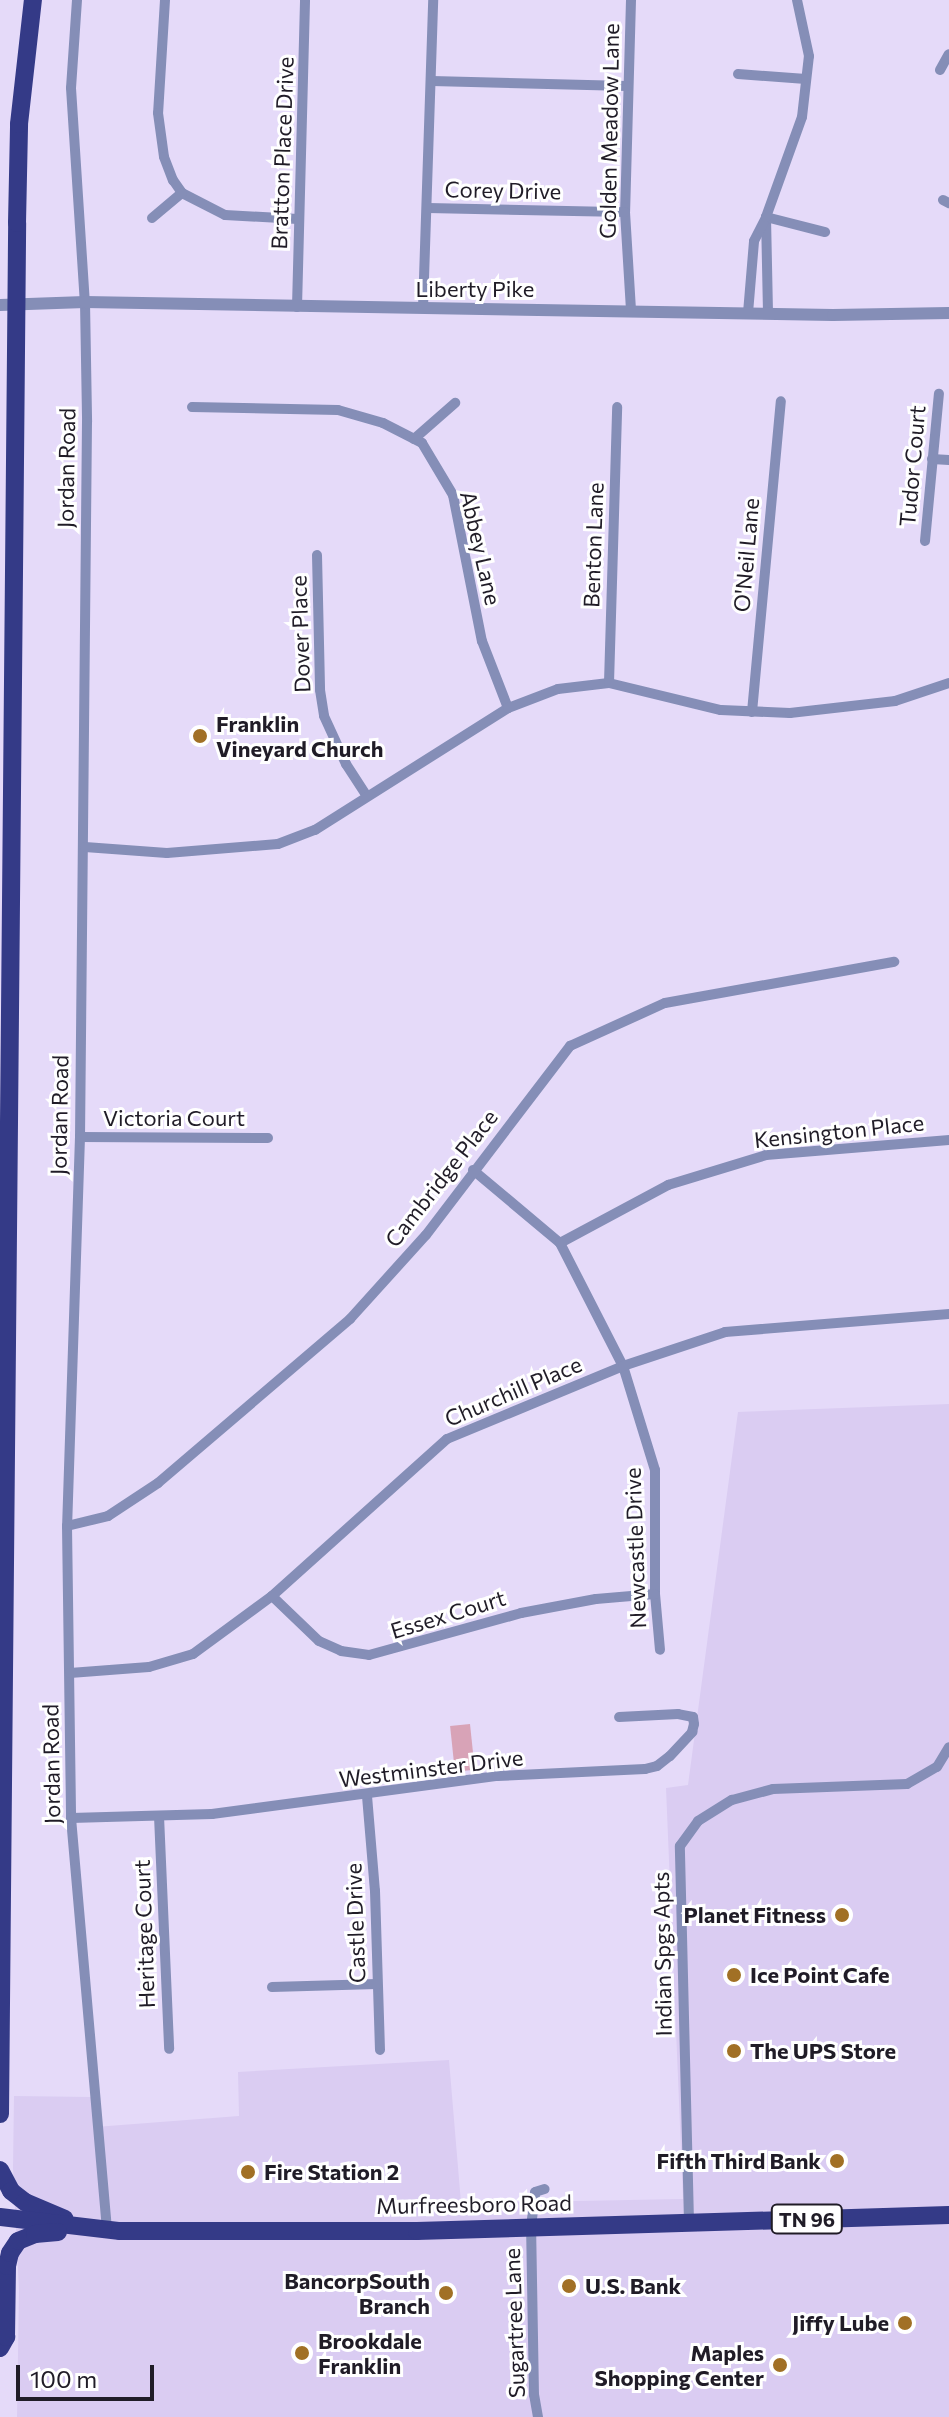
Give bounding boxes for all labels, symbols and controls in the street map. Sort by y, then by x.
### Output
street label: Golden Meadow Lane [594,23,624,239]
street label: Bratton Place Drive [265,56,299,250]
street label: Corey Drive [444,176,562,204]
street label: Liberty Pike [416,276,534,302]
street label: Tudor Court [894,404,930,528]
street label: Jordan Road [52,408,80,528]
street label: Benton Lane [578,482,608,608]
street label: Abbey Lane [455,488,507,608]
street label: O'Neil Lane [728,497,764,613]
street label: Dover Place [285,575,315,693]
place label: Franklin Vineyard Church [216,710,383,762]
marker: Franklin Vineyard Church [191,727,209,745]
street label: Jordan Road [45,1055,73,1175]
street label: Cambridge Place [379,1104,503,1252]
street label: Victoria Court [103,1105,245,1131]
street label: Kensington Place [753,1109,925,1153]
street label: Churchill Place [441,1350,585,1432]
street label: Newcastle Drive [619,1467,651,1629]
street label: Essex Court [387,1584,509,1644]
street label: Jordan Road [37,1704,65,1824]
street label: Westminster Drive [337,1744,525,1792]
street label: Heritage Court [128,1859,160,2009]
street label: Castle Drive [340,1863,370,1983]
street label: Indian Spgs Apts [647,1871,677,2037]
place label: Planet Fitness [684,1902,826,1928]
marker: Planet Fitness [833,1906,851,1924]
place label: Ice Point Cafe [750,1962,890,1988]
marker: Ice Point Cafe [725,1966,743,1984]
place label: The UPS Store [750,2038,896,2064]
marker: The UPS Store [725,2042,743,2060]
place label: Fifth Third Bank [657,2148,821,2174]
marker: Fifth Third Bank [828,2152,846,2170]
place label: Fire Station 2 [264,2159,399,2185]
marker: Fire Station 2 [239,2163,257,2181]
street label: Murfreesboro Road [376,2189,572,2219]
road number: TN 96 [769,2203,845,2235]
street label: Sugartree Lane [498,2247,530,2399]
place label: BancorpSouth Branch [284,2267,430,2318]
place label: U.S. Bank [585,2273,681,2299]
marker: U.S. Bank [560,2277,578,2295]
marker: BancorpSouth Branch [437,2284,455,2302]
place label: Jiffy Lube [792,2310,889,2336]
marker: Jiffy Lube [896,2314,914,2332]
place label: Brookdale Franklin [318,2327,422,2378]
place label: Maples Shopping Center [595,2339,764,2390]
marker: Brookdale Franklin [293,2344,311,2362]
scale bar [20,2349,158,2399]
marker: Maples Shopping Center [771,2356,789,2374]
text: 100 m [30,2364,97,2393]

